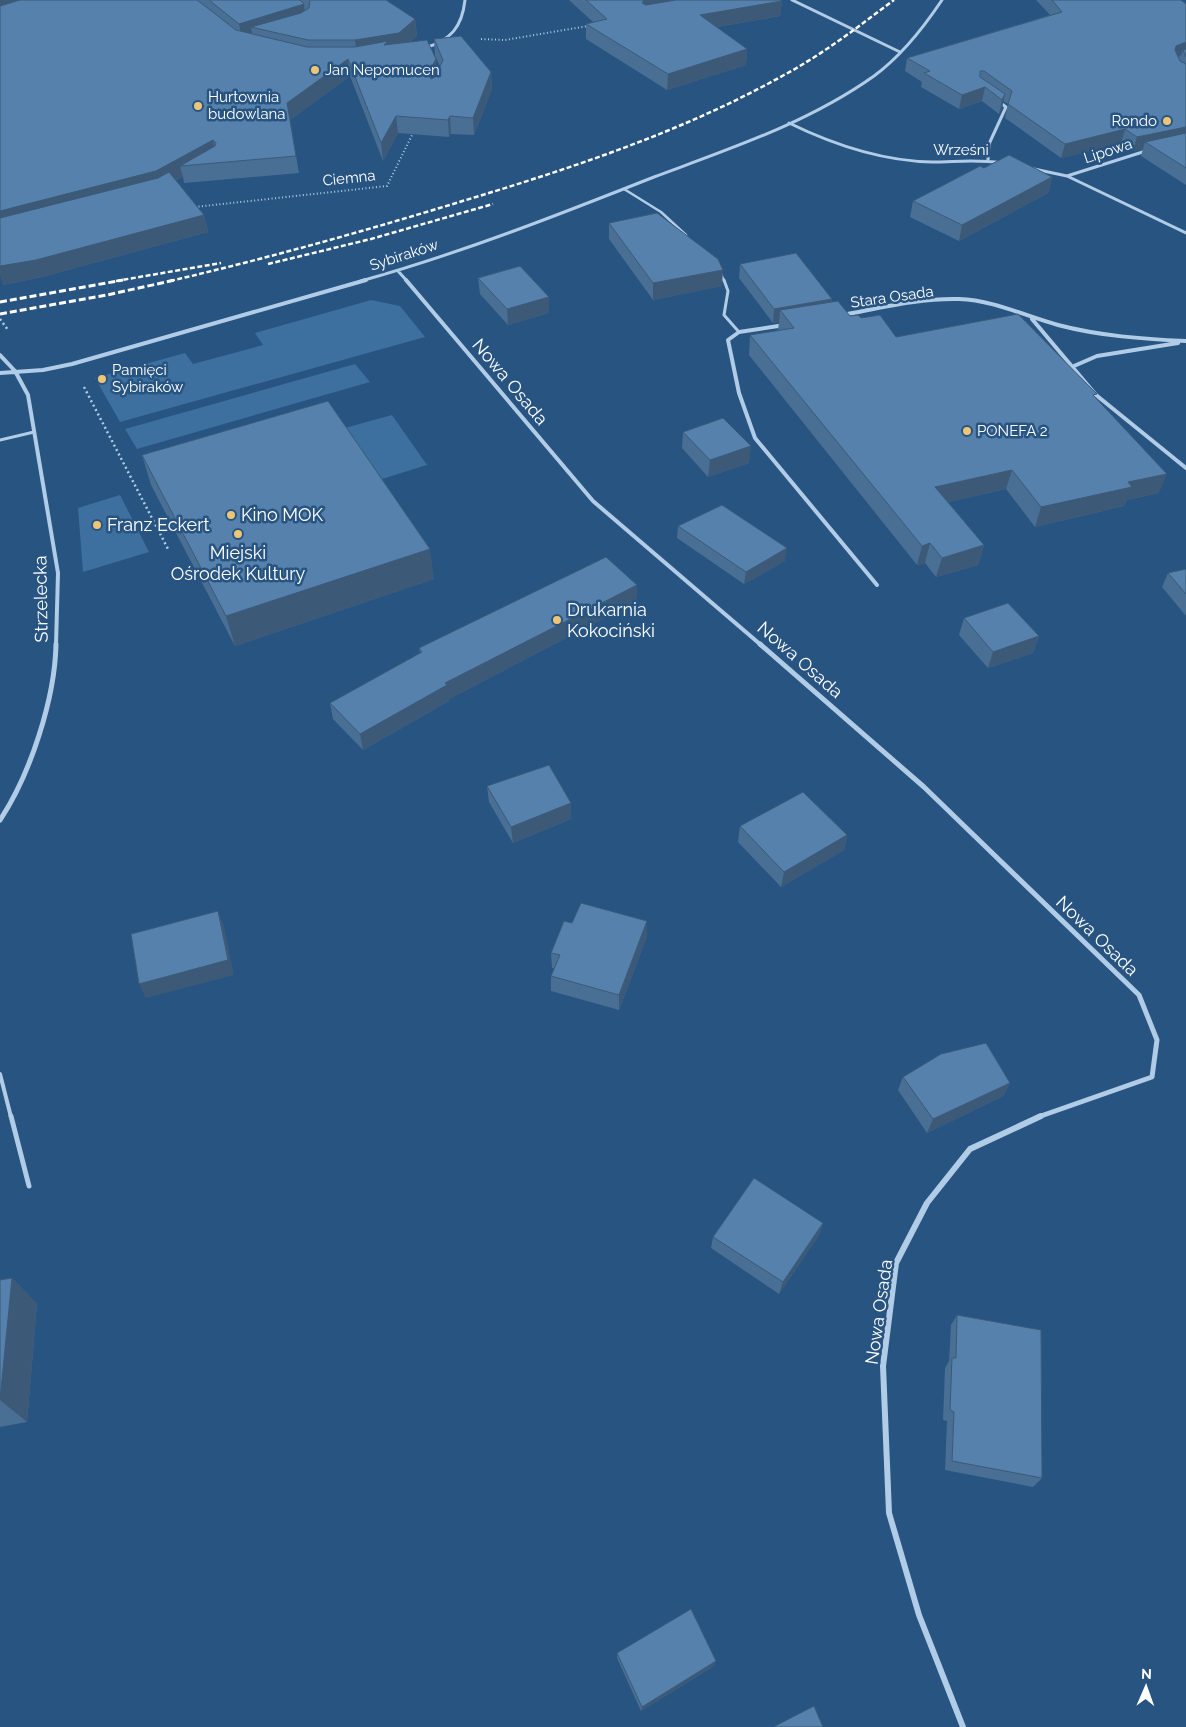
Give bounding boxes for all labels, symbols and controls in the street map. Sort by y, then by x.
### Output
place label: Jan Nepomucen [325,61,440,79]
marker: Jan Nepomucen [309,64,321,76]
place label: Hurtownia budowlana [208,88,286,123]
marker: Hurtownia budowlana [192,100,204,112]
place label: Rondo [1112,112,1157,130]
marker: Rondo [1161,115,1173,127]
street label: Lipowa [1081,135,1135,167]
street label: Wrześni [933,141,989,159]
street label: Ciemna [322,166,376,190]
street label: Sybiraków [367,235,441,275]
street label: Stara Osada [849,282,935,312]
street label: Nowa Osada [468,334,552,429]
place label: Pamięci Sybiraków [112,361,183,396]
marker: Pamięci Sybiraków [96,373,108,385]
place label: PONEFA 2 [977,422,1048,440]
marker: PONEFA 2 [961,425,973,437]
place label: Kino MOK [241,504,324,525]
marker: Kino MOK [225,509,237,521]
place label: Franz Eckert [107,514,209,535]
marker: Franz Eckert [91,519,103,531]
marker: Miejski Ośrodek Kultury [232,528,244,540]
place label: Miejski Ośrodek Kultury [171,542,305,584]
street label: Strzelecka [29,555,52,643]
place label: Drukarnia Kokociński [567,599,655,641]
marker: Drukarnia Kokociński [551,614,563,626]
street label: Nowa Osada [753,617,847,702]
street label: Nowa Osada [1052,891,1143,980]
street label: Nowa Osada [861,1258,896,1366]
north arrow [1121,1662,1171,1712]
text: N [1141,1666,1152,1682]

